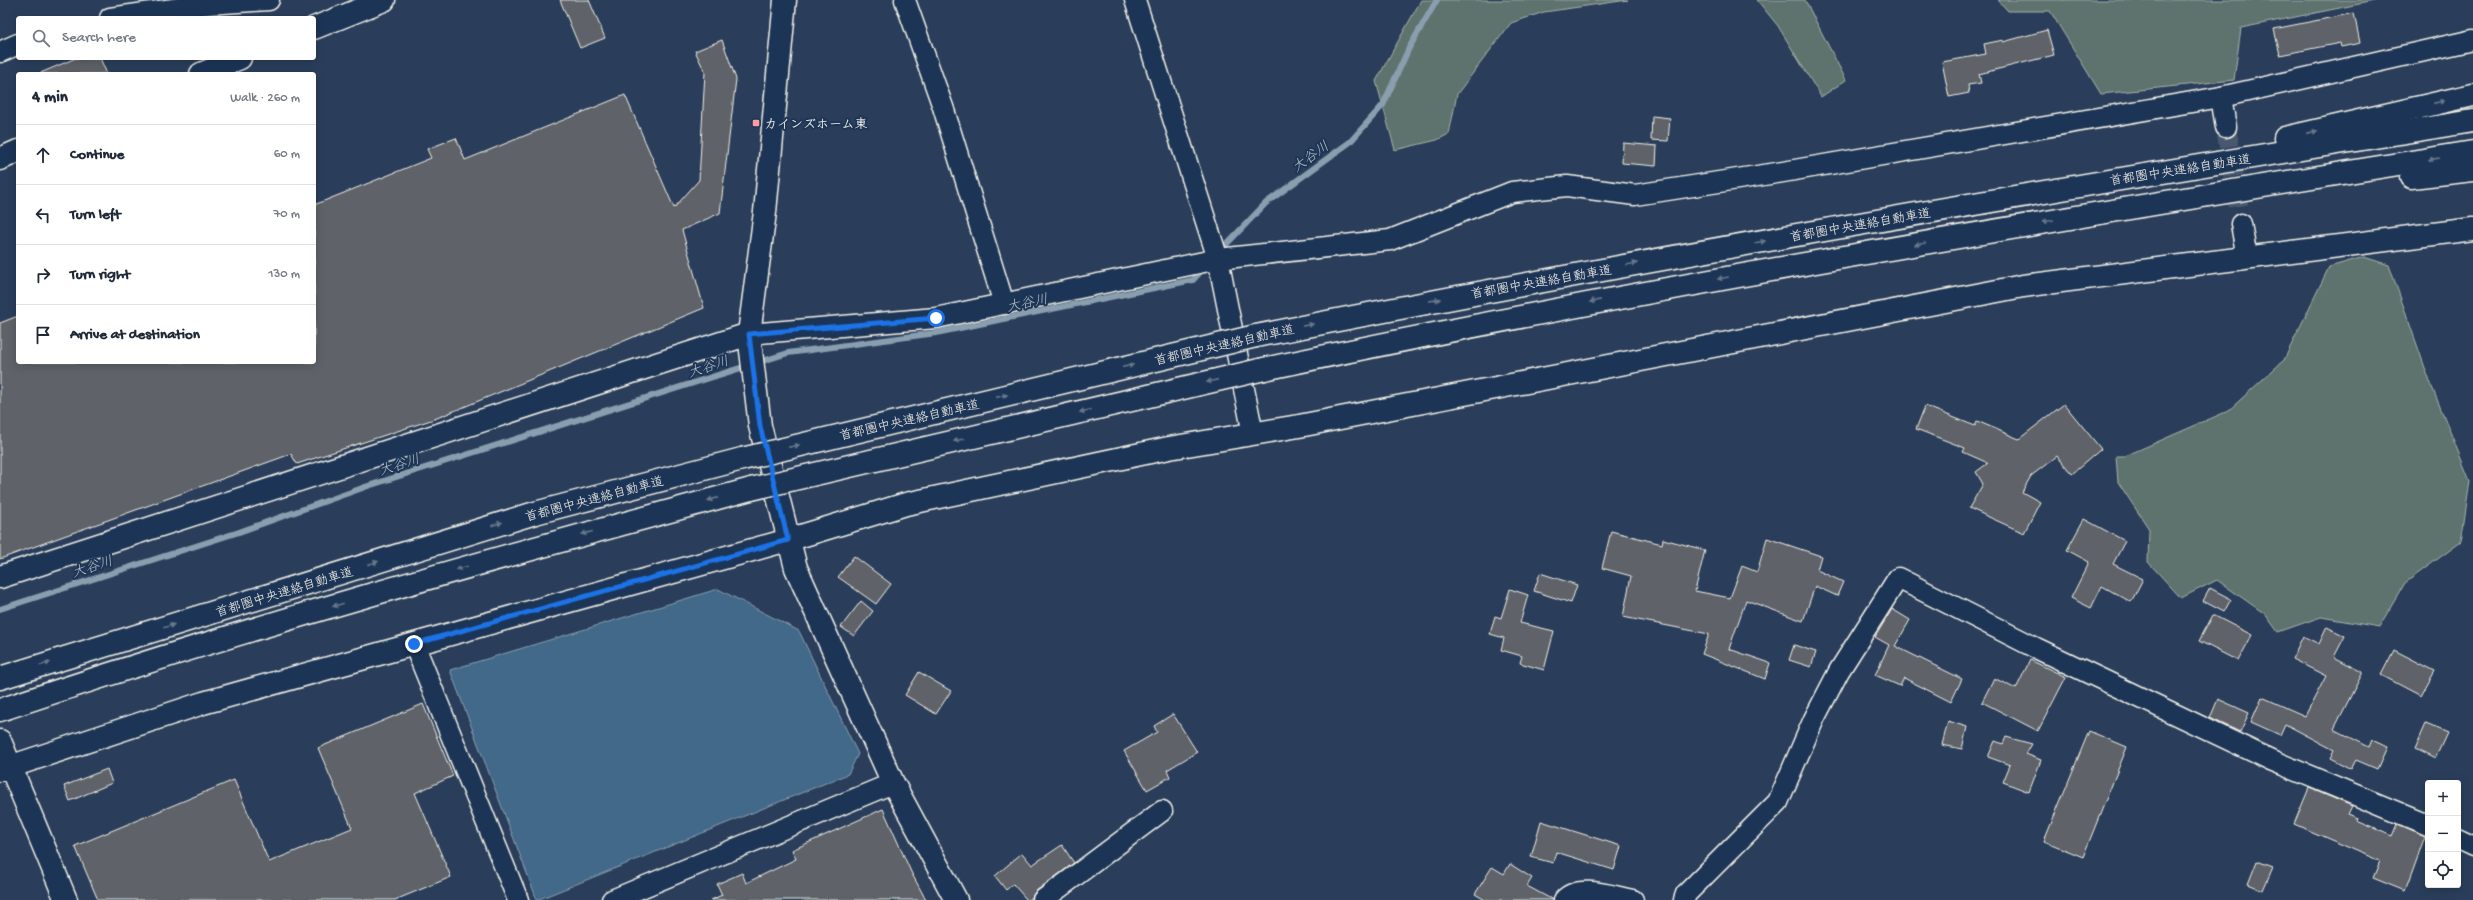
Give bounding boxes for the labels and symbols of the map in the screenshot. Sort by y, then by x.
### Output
one-way arrow [2433,99,2445,105]
place label: カインズホーム東 [764,117,867,133]
marker: カインズホーム東 [751,118,761,128]
one-way arrow [2306,128,2319,134]
water label: 大谷川 [1289,139,1333,177]
street label: 首都圏中央連絡自動車道 [2108,152,2252,190]
one-way arrow [2428,156,2441,162]
street label: 首都圏中央連絡自動車道 [1789,206,1932,246]
one-way arrow [2042,219,2054,225]
one-way arrow [1754,239,1766,245]
one-way arrow [1914,241,1926,247]
one-way arrow [1626,261,1638,267]
street label: 首都圏中央連絡自動車道 [1470,263,1613,303]
one-way arrow [1717,276,1729,282]
water label: 大谷川 [1005,292,1050,317]
one-way arrow [1429,297,1442,303]
one-way arrow [1589,299,1601,305]
route start [927,309,945,327]
street label: 首都圏中央連絡自動車道 [1153,322,1296,370]
one-way arrow [1302,322,1314,328]
water label: 大谷川 [686,354,731,383]
one-way arrow [1122,363,1134,369]
one-way arrow [1206,378,1218,384]
one-way arrow [996,393,1008,399]
street label: 首都圏中央連絡自動車道 [838,397,981,445]
one-way arrow [1079,408,1092,414]
one-way arrow [953,438,965,444]
one-way arrow [787,443,800,449]
water label: 大谷川 [377,452,422,481]
street label: 首都圏中央連絡自動車道 [523,474,666,526]
one-way arrow [707,496,719,502]
one-way arrow [492,521,504,527]
one-way arrow [581,530,594,536]
water label: 大谷川 [70,554,115,583]
one-way arrow [368,560,380,566]
street label: 首都圏中央連絡自動車道 [214,564,355,621]
one-way arrow [456,565,468,571]
one-way arrow [331,602,343,608]
one-way arrow [163,623,175,629]
route end [405,635,423,653]
one-way arrow [39,661,51,667]

